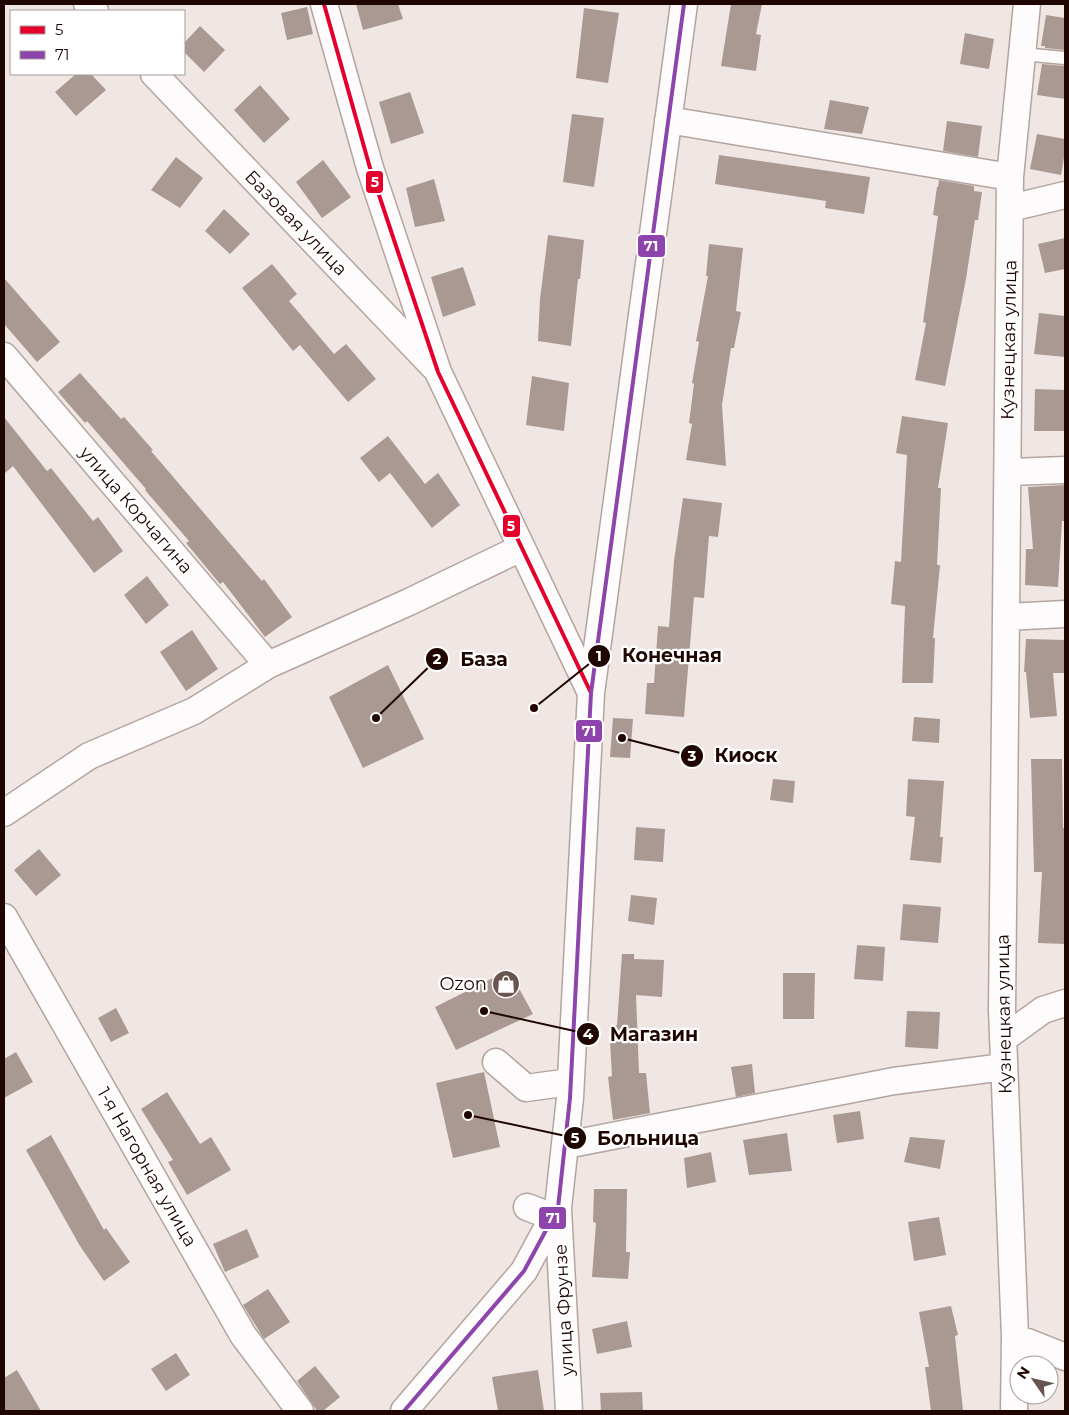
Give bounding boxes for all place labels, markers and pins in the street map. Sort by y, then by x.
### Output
callout: Конечная [587,639,732,673]
callout: База [425,642,517,676]
callout: Киоск [679,739,787,773]
shop icon: Ozon [491,969,521,999]
place label: Ozon [439,973,487,995]
callout: Магазин [575,1017,709,1051]
callout: Больница [562,1121,709,1155]

